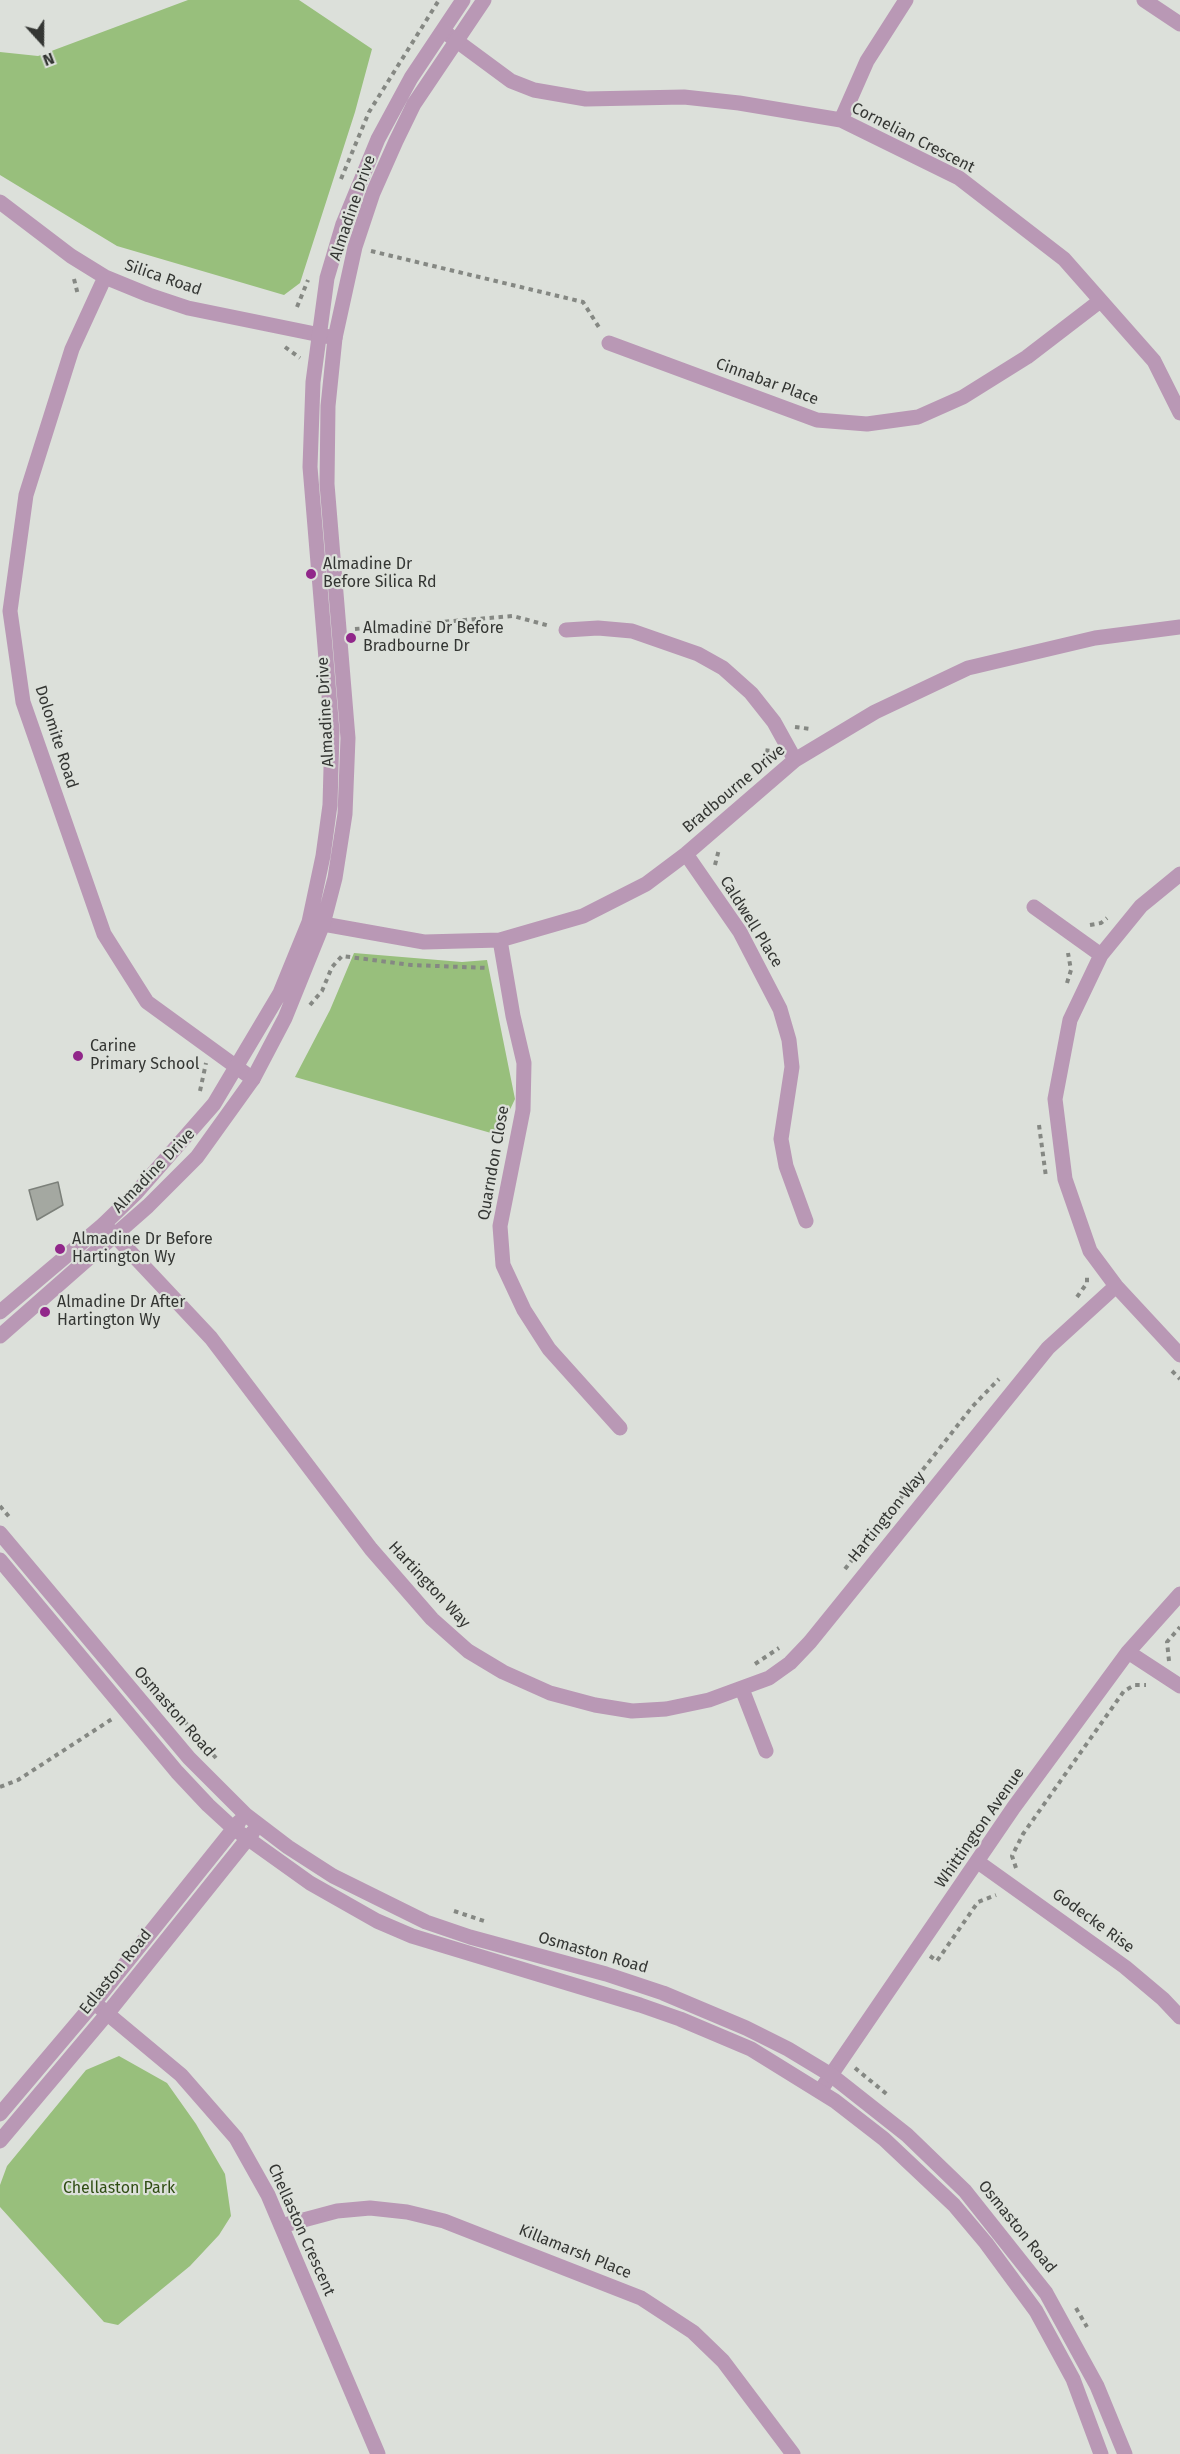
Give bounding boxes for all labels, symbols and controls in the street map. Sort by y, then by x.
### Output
north arrow [12,12,72,72]
text: N [40,48,57,70]
street label: Cornelian Crescent [848,99,978,177]
street label: Almadine Drive [326,153,380,263]
street label: Silica Road [122,256,204,300]
street label: Cinnabar Place [713,355,821,409]
place label: Almadine Dr Before Silica Rd [323,555,437,593]
marker: Almadine Dr Before Silica Rd [304,567,318,581]
place label: Almadine Dr Before Bradbourne Dr [363,619,504,657]
marker: Almadine Dr Before Bradbourne Dr [344,631,358,645]
street label: Almadine Drive [314,656,338,768]
street label: Dolomite Road [30,683,82,791]
street label: Bradbourne Drive [679,741,789,837]
street label: Caldwell Place [715,873,787,971]
place label: Carine Primary School [90,1037,199,1075]
marker: Carine Primary School [71,1049,85,1063]
street label: Quarndon Close [474,1104,514,1222]
street label: Almadine Drive [109,1125,199,1217]
place label: Almadine Dr Before Hartington Wy [72,1230,213,1268]
marker: Almadine Dr Before Hartington Wy [53,1242,67,1256]
place label: Almadine Dr After Hartington Wy [57,1293,185,1331]
marker: Almadine Dr After Hartington Wy [38,1305,52,1319]
street label: Hartington Way [845,1468,929,1566]
street label: Hartington Way [384,1538,474,1632]
street label: Osmaston Road [129,1663,219,1761]
street label: Whittington Avenue [931,1764,1029,1892]
street label: Godecke Rise [1048,1885,1138,1957]
street label: Edlaston Road [76,1926,156,2018]
street label: Osmaston Road [536,1928,650,1978]
street label: Chellaston Crescent [263,2161,339,2299]
street label: Osmaston Road [974,2177,1060,2277]
park label: Chellaston Park [63,2179,175,2199]
street label: Killamarsh Place [516,2221,634,2283]

